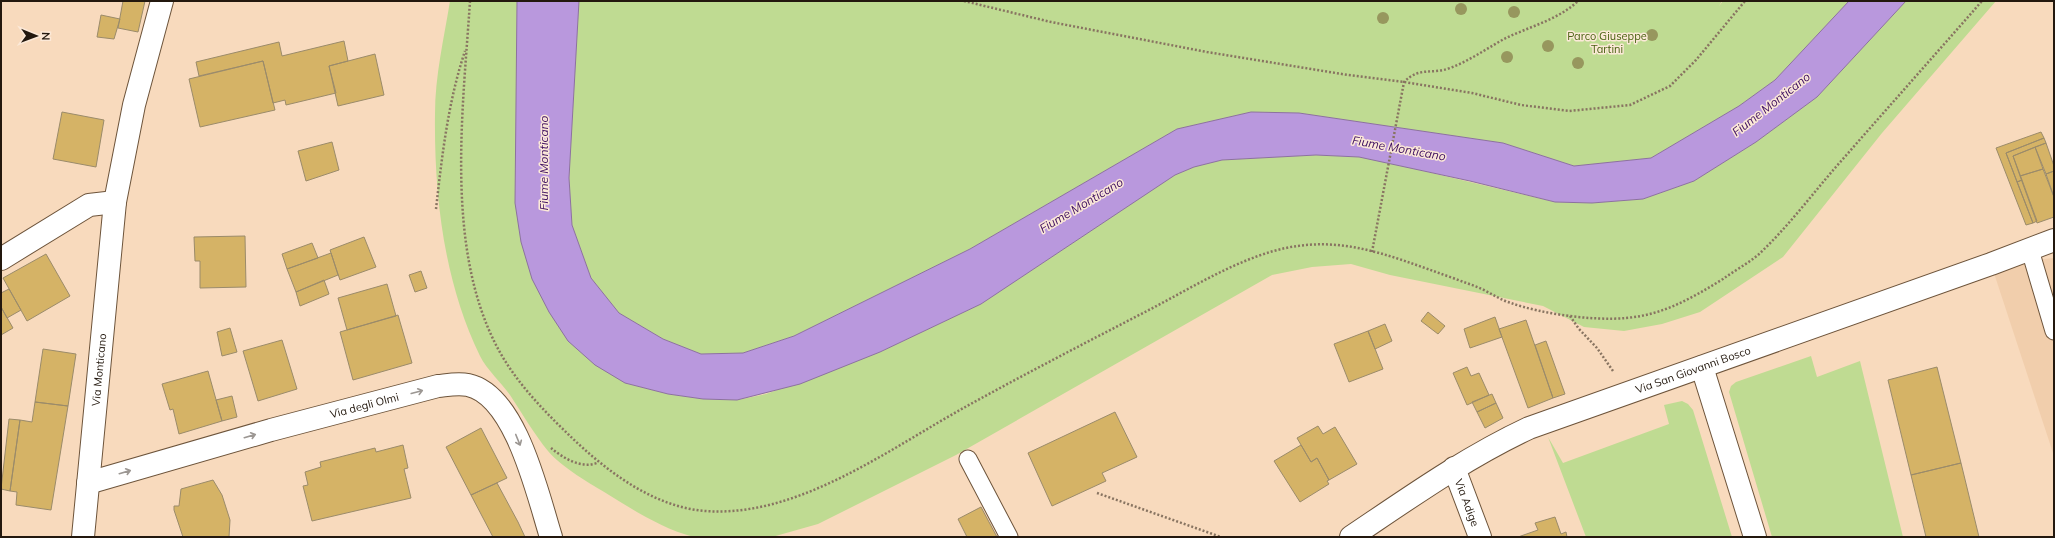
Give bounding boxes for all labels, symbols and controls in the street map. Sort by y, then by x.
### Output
north arrow [16,16,56,56]
park label: Parco Giuseppe Tartini [1567,29,1647,56]
text: N [39,32,53,40]
water label: Fiume Monticano [1729,69,1813,139]
water label: Fiume Monticano [536,115,551,210]
water label: Fiume Monticano [1351,132,1447,164]
water label: Fiume Monticano [1036,174,1126,236]
street label: Via Monticano [89,333,109,407]
street label: Via San Giovanni Bosco [1634,343,1752,397]
one-way arrow [410,388,423,395]
street label: Via degli Olmi [328,390,400,421]
one-way arrow [244,432,257,439]
one-way arrow [515,434,523,446]
one-way arrow [119,468,132,475]
street label: Via Adige [1452,477,1482,528]

